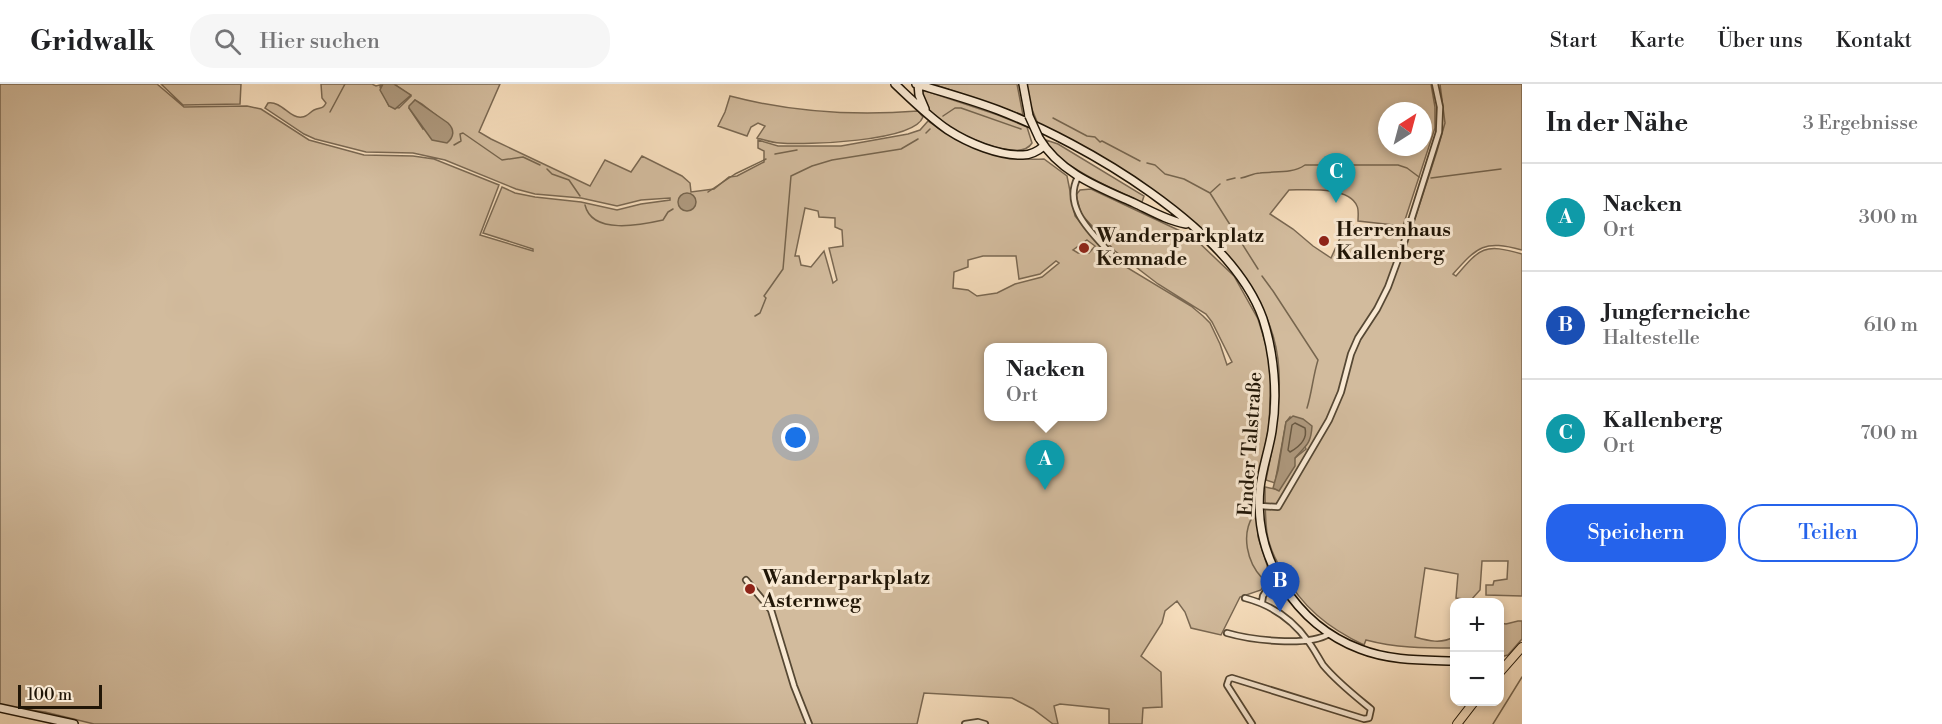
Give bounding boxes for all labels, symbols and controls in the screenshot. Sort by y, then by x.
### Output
search box [190,14,610,68]
text: Gridwalk [30,24,154,59]
icon: search [211,25,244,58]
text: Hier suchen [259,28,380,55]
text: Start [1550,28,1597,54]
text: Karte [1630,28,1685,54]
text: Über uns [1718,28,1803,54]
text: Kontakt [1836,28,1912,54]
north arrow [1378,102,1432,156]
text: In der Nähe [1546,107,1688,139]
text: 3 Ergebnisse [1803,111,1918,136]
pin: C [1316,154,1356,203]
text: Nacken [1603,191,1682,218]
text: A [1558,205,1573,230]
text: 300 m [1859,205,1918,230]
place label: Herrenhaus Kallenberg [1336,218,1451,266]
text: Ort [1603,218,1635,243]
place label: Wanderparkplatz Kemnade [1095,224,1264,272]
marker: Herrenhaus Kallenberg [1317,234,1331,248]
marker: Wanderparkplatz Kemnade [1077,241,1091,255]
text: Jungferneiche [1603,299,1750,326]
text: B [1558,313,1573,338]
text: 610 m [1864,313,1918,338]
text: Haltestelle [1603,326,1700,351]
popup [984,343,1107,421]
text: Nacken [1006,356,1085,383]
street label: Ender Talstraße [1233,371,1269,517]
text: Ort [1006,383,1038,408]
text: Kallenberg [1603,407,1722,434]
text: C [1558,421,1573,446]
text: 700 m [1860,421,1918,446]
your location [781,423,810,452]
text: Ort [1603,434,1635,459]
pin: A [1026,440,1064,490]
button: Speichern [1546,504,1726,562]
button: Teilen [1738,504,1918,562]
pin: B [1260,562,1300,612]
place label: Wanderparkplatz Asternweg [761,566,930,614]
marker: Wanderparkplatz Asternweg [743,582,757,596]
map controls [1450,598,1504,706]
button: + [1450,598,1504,652]
button: − [1450,652,1504,706]
scale bar [18,682,102,710]
text: 100 m [27,685,72,705]

